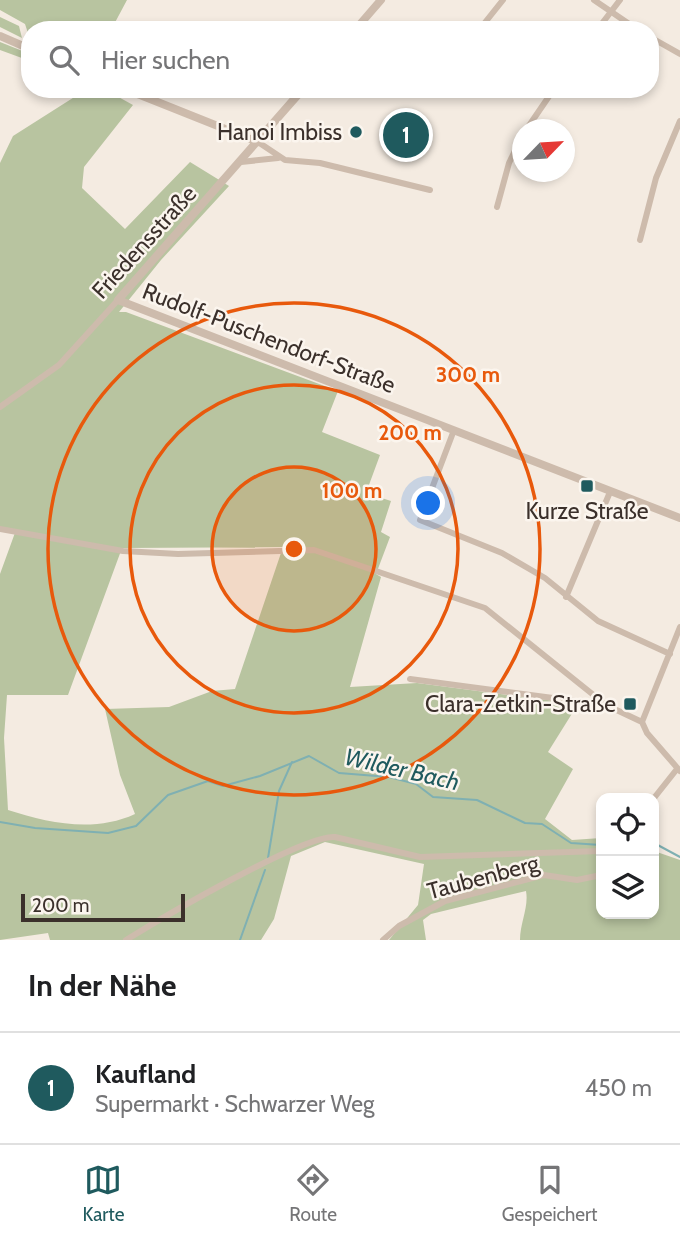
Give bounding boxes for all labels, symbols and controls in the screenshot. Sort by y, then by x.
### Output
search box [21,21,659,98]
icon: search [45,41,83,79]
text: Hier suchen [101,44,230,76]
pin: 1 [383,109,429,161]
place label: Hanoi Imbiss [217,118,342,146]
north arrow [512,119,575,182]
marker: Hanoi Imbiss [348,124,364,140]
street label: Friedensstraße [86,180,202,304]
street label: Rudolf-Puschendorf-Straße [139,277,400,399]
text: 300 m [436,362,500,387]
text: 200 m [378,420,442,445]
text: 100 m [322,478,382,503]
marker: Kurze Straße [579,478,595,494]
your location [411,486,445,520]
place label: Kurze Straße [525,497,649,525]
centre of rings [282,537,306,561]
place label: Clara-Zetkin-Straße [425,690,616,718]
marker: Clara-Zetkin-Straße [622,696,638,712]
water label: Wilder Bach [342,742,462,796]
map controls [596,793,659,919]
button: locate [596,793,659,856]
street label: Taubenberg [424,849,542,905]
button: layers [596,856,659,919]
scale bar [21,891,186,923]
text: 200 m [32,894,89,917]
text: In der Nähe [28,967,177,1004]
text: Kaufland [95,1058,196,1090]
text: 1 [47,1074,55,1102]
text: 450 m [585,1074,652,1102]
text: Supermarkt · Schwarzer Weg [95,1090,375,1118]
tab: Karte [82,1161,124,1226]
tab: Route [289,1161,337,1226]
tab: Gespeichert [502,1161,598,1226]

